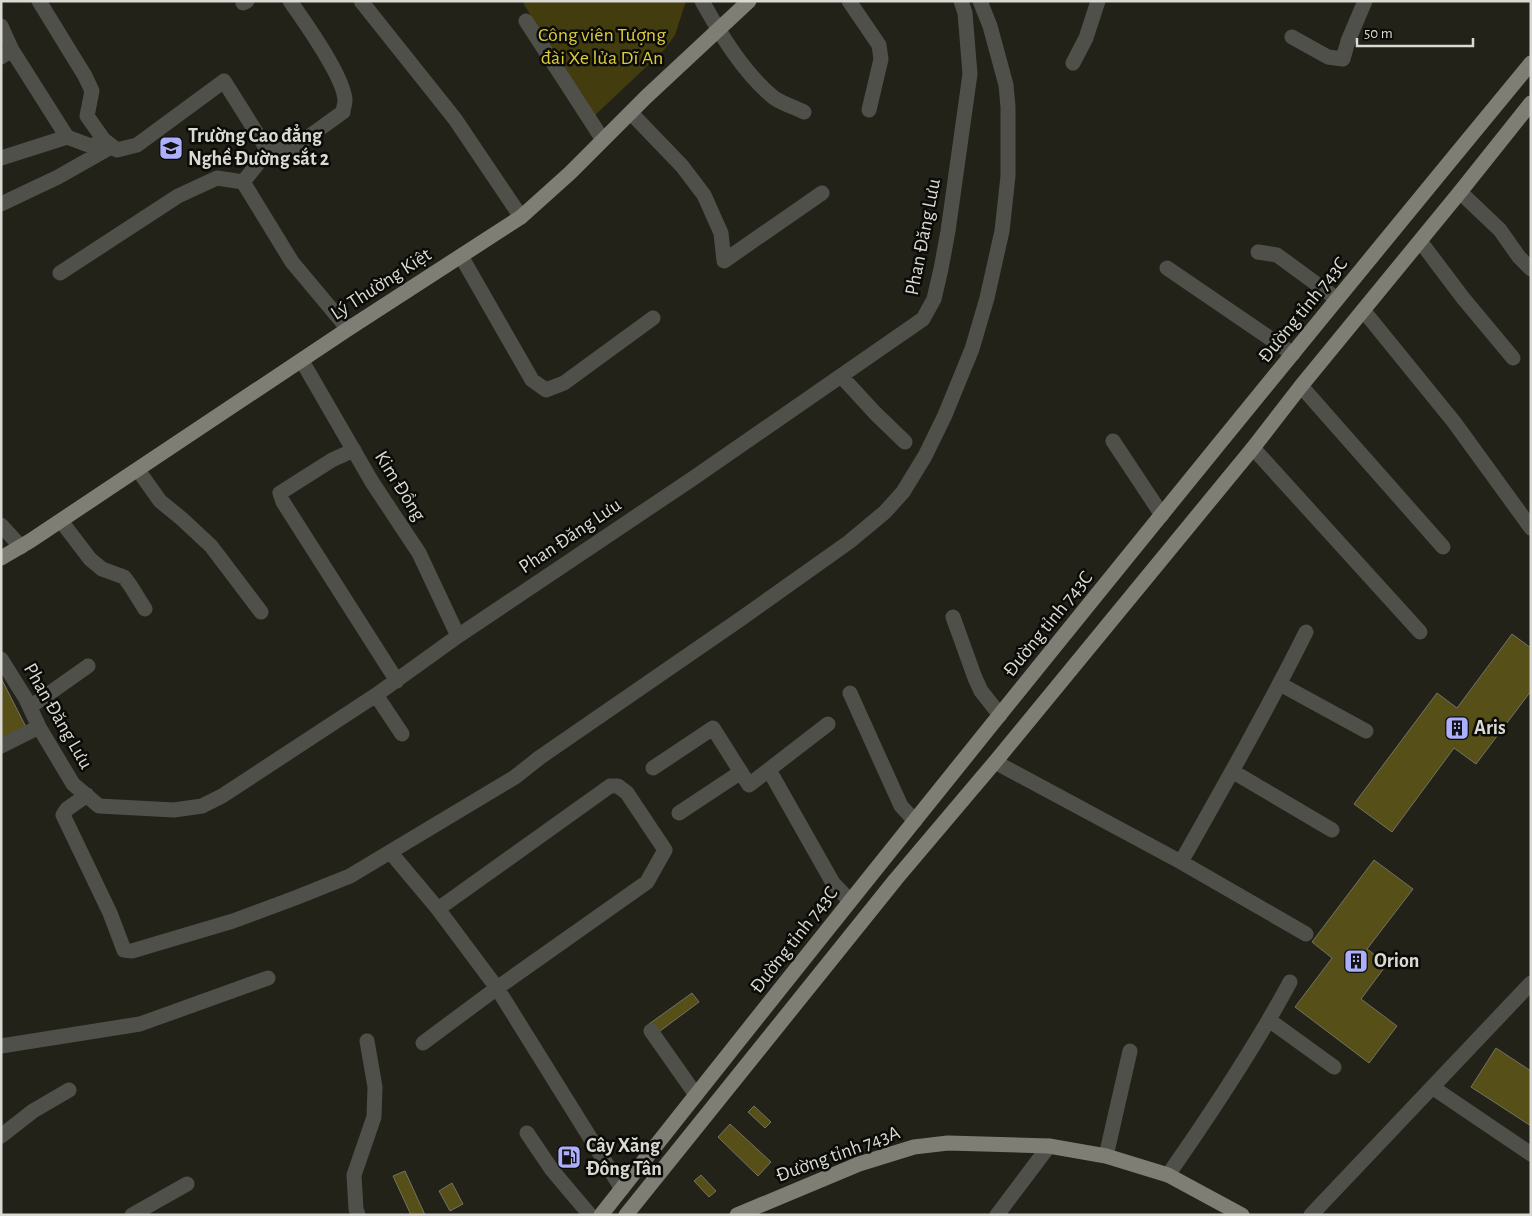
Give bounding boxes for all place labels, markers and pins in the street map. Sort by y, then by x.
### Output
place label: Trường Cao đẳng Nghề Đường sắt 2 [188,123,329,169]
school or university icon: Trường Cao đẳng Nghề Đường sắt 2 [158,135,184,161]
building icon: Aris [1444,715,1470,741]
place label: Aris [1474,718,1506,738]
building icon: Orion [1343,948,1369,974]
place label: Orion [1374,951,1419,971]
place label: Cây Xăng Đông Tân [586,1136,662,1179]
fuel station icon: Cây Xăng Đông Tân [556,1144,582,1170]

